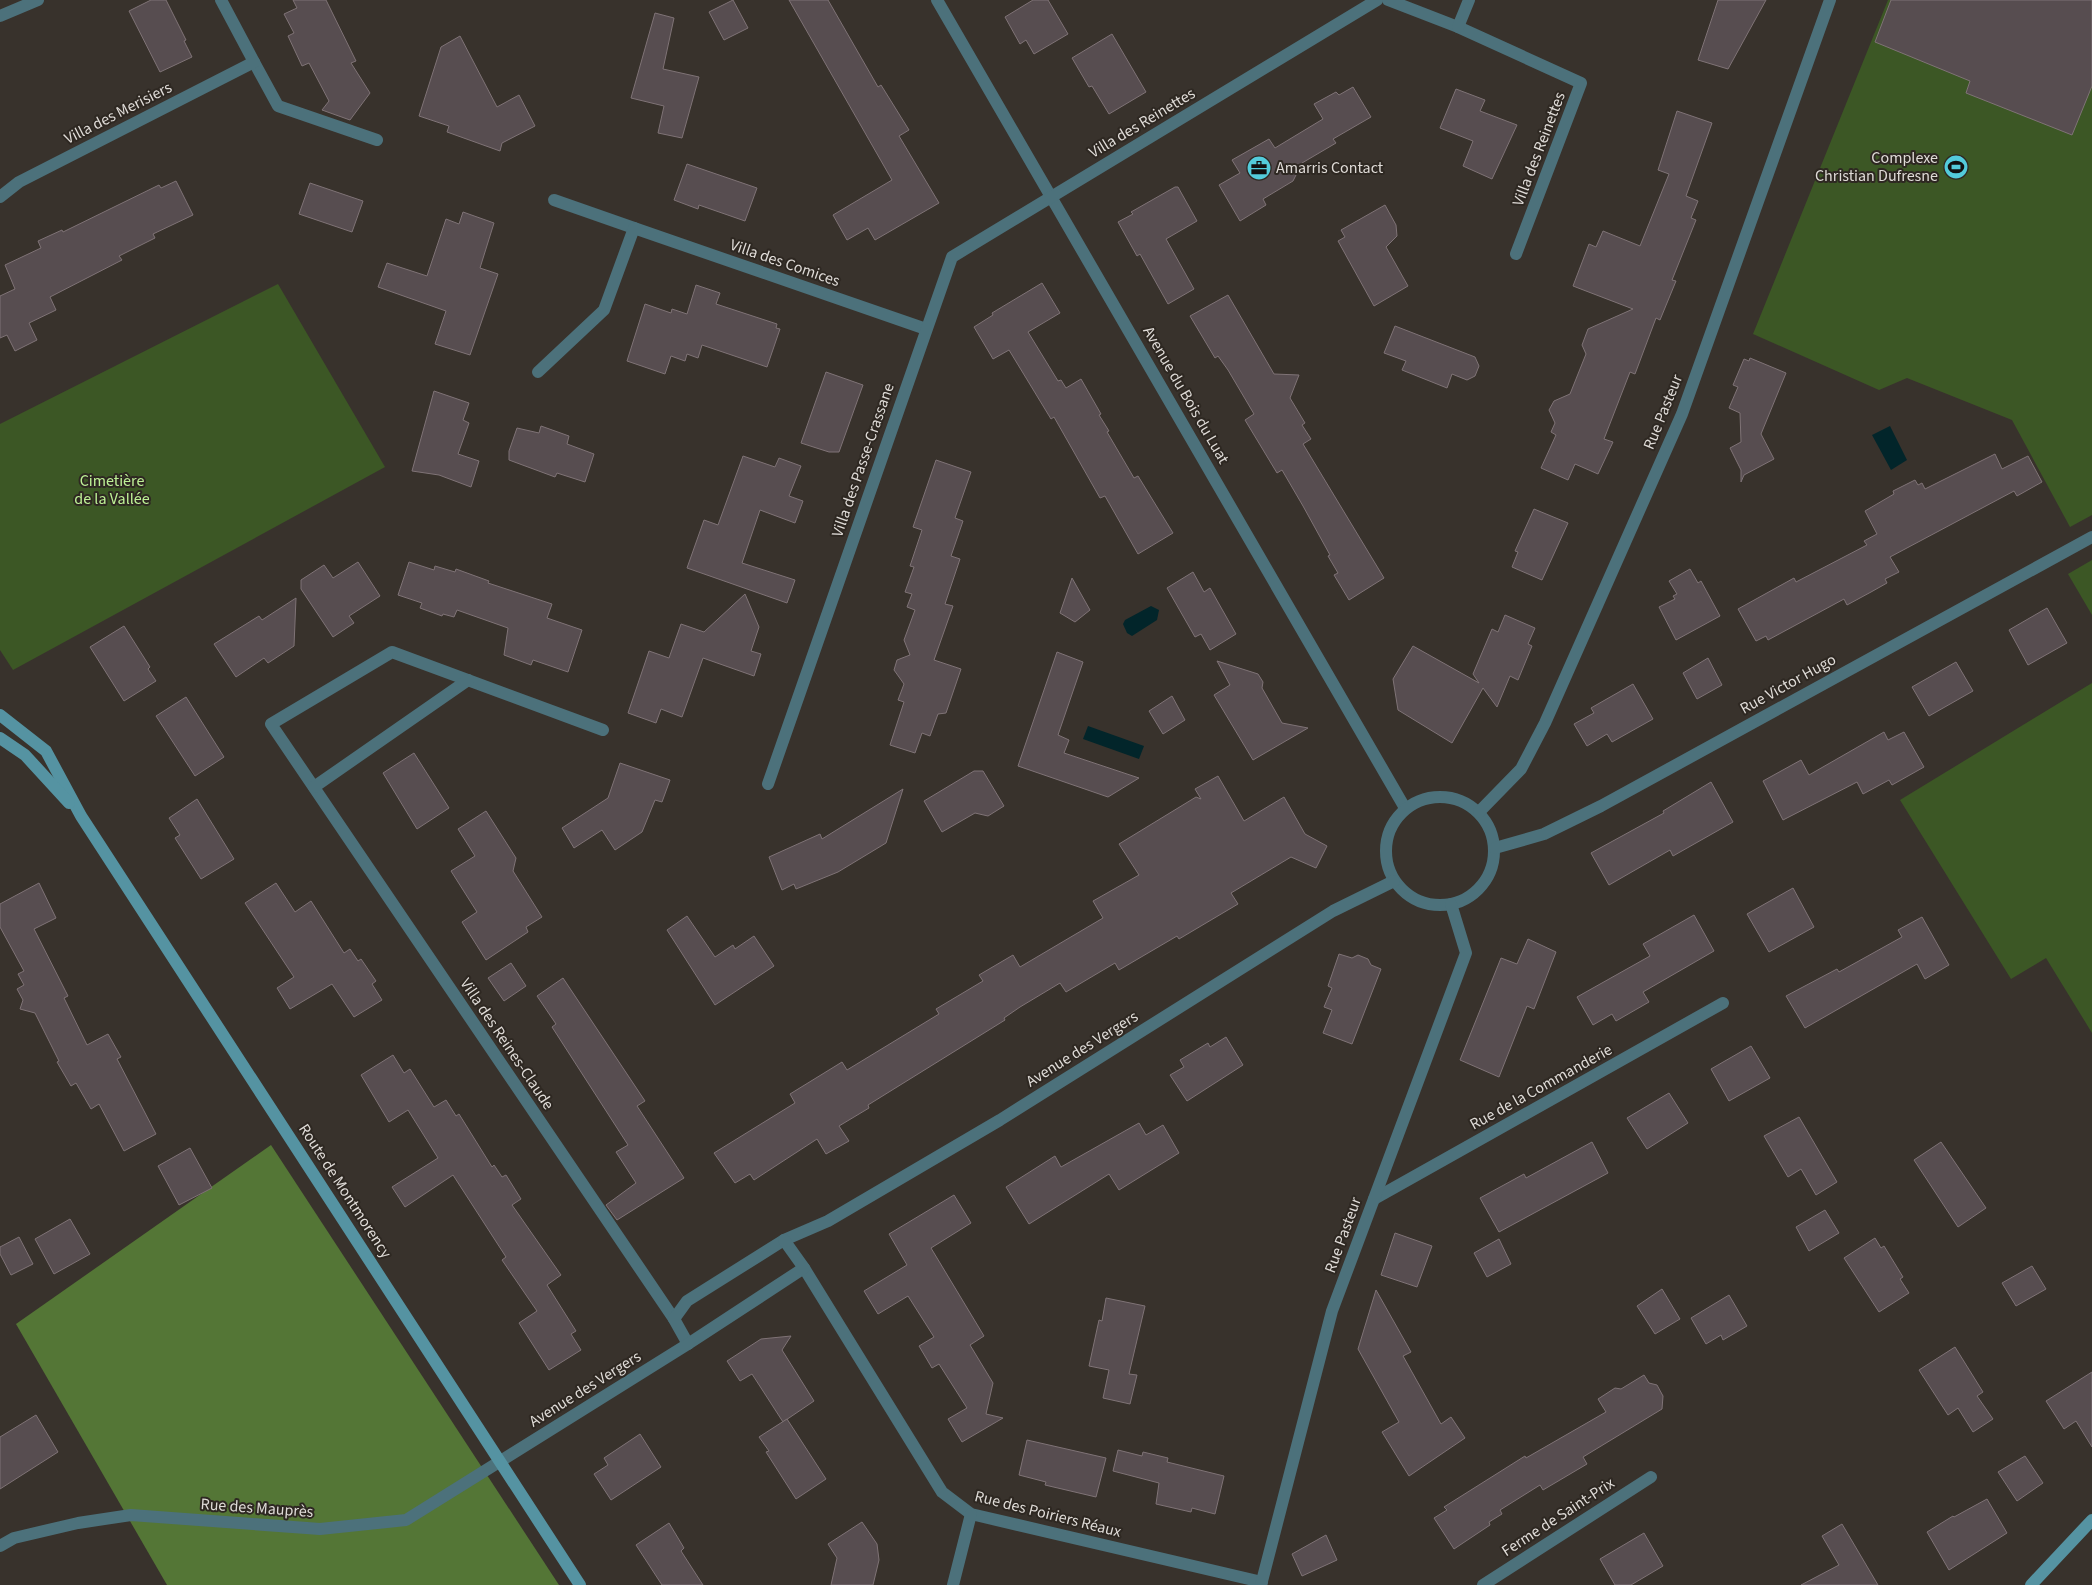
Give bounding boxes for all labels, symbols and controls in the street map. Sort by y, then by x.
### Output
street label: Villa des Merisiers [60,76,176,150]
street label: Villa des Reinettes [1085,82,1200,163]
street label: Villa des Reinettes [1507,89,1571,209]
place label: Complexe Christian Dufresne [1815,147,1938,187]
sports icon: Complexe Christian Dufresne [1943,154,1969,180]
office icon: Amarris Contact [1246,155,1272,181]
place label: Amarris Contact [1276,157,1384,179]
street label: Villa des Comices [727,234,843,292]
street label: Avenue du Bois du Luat [1138,322,1235,468]
street label: Rue Pasteur [1638,371,1688,453]
street label: Villa des Passe-Crassane [826,380,900,540]
park label: Cimetière de la Vallée [74,470,150,510]
street label: Rue Victor Hugo [1736,649,1840,719]
street label: Villa des Reines-Claude [455,974,559,1114]
street label: Avenue des Vergers [1022,1005,1143,1092]
street label: Rue de la Commanderie [1466,1039,1616,1135]
street label: Route de Montmorency [293,1120,397,1263]
street label: Rue Pasteur [1319,1194,1367,1276]
street label: Avenue des Vergers [525,1345,646,1432]
street label: Ferme de Saint-Prix [1497,1472,1619,1562]
street label: Rue des Poiriers Réaux [972,1485,1124,1543]
street label: Rue des Mauprès [200,1493,314,1523]

